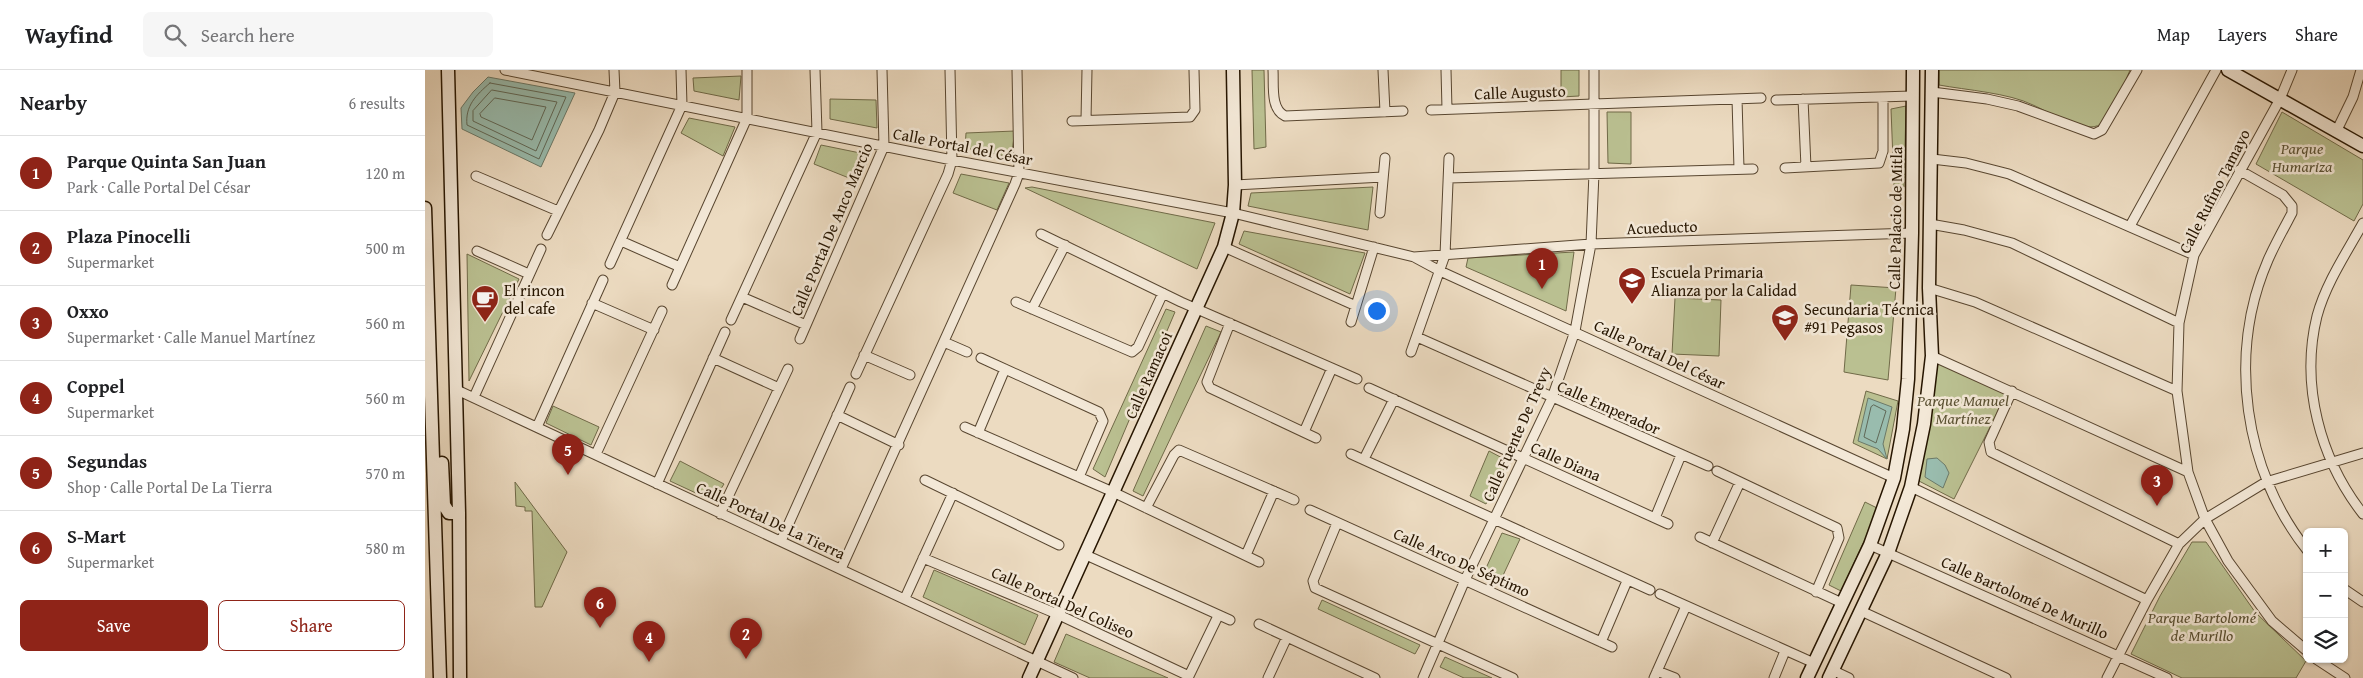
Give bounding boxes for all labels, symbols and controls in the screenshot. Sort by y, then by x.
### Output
search box [143,12,493,57]
text: Wayfind [25,17,113,52]
icon: search [161,21,189,49]
text: Search here [201,21,295,49]
text: Map [2157,21,2190,48]
text: Layers [2218,21,2267,48]
text: Share [2295,21,2338,48]
street label: Calle Augusto [1474,78,1566,106]
text: Nearby [20,87,87,118]
text: 6 results [348,91,405,115]
street label: Calle Portal del César [891,121,1035,171]
street label: Calle Rufino Tamayo [2172,125,2256,257]
park label: Parque Humariza [2271,136,2333,178]
street label: Calle Portal De Anco Marcio [784,139,878,319]
street label: Calle Palacio de Mitla [1882,146,1908,290]
text: Parque Quinta San Juan [67,147,266,175]
text: 1 [32,161,40,185]
text: 120 m [365,161,405,185]
text: Park · Calle Portal Del César [67,175,250,199]
street label: Acueducto [1626,214,1698,240]
text: Plaza Pinocelli [67,222,191,250]
text: 2 [32,236,40,260]
text: 500 m [365,236,405,260]
pin: 1 [1526,248,1558,289]
text: Supermarket [67,250,154,274]
place label: Escuela Primaria Alianza por la Calidad [1651,260,1797,302]
school or university icon: Escuela Primaria Alianza por la Calidad [1617,266,1647,305]
place label: El rincon del cafe [504,278,564,320]
cafe icon: El rincon del cafe [470,284,500,323]
text: Oxxo [67,297,109,325]
place label: Secundaria Técnica #91 Pegasos [1804,297,1934,339]
your location [1364,298,1390,324]
school or university icon: Secundaria Técnica #91 Pegasos [1770,303,1800,342]
text: 3 [32,311,40,335]
text: 560 m [365,311,405,335]
street label: Calle Portal Del César [1590,313,1730,395]
text: Supermarket · Calle Manuel Martínez [67,325,315,349]
street label: Calle Ramacoi [1118,327,1178,423]
street label: Calle Fuente De Trevy [1475,363,1557,505]
text: Coppel [67,372,125,400]
street label: Calle Emperador [1553,373,1665,441]
text: 4 [32,386,40,410]
text: 560 m [365,386,405,410]
park label: Parque Manuel Martínez [1916,388,2009,430]
text: Supermarket [67,400,154,424]
pin: 5 [552,434,584,475]
street label: Calle Diana [1527,435,1605,487]
text: Segundas [67,447,147,475]
text: 5 [32,461,40,485]
text: 570 m [365,461,405,485]
pin: 3 [2141,465,2173,506]
text: Shop · Calle Portal De La Tierra [67,475,272,499]
street label: Calle Portal De La Tierra [692,475,850,565]
street label: Calle Arco De Séptimo [1390,521,1534,603]
text: S-Mart [67,522,126,550]
map controls [2303,528,2348,663]
button: + [2303,528,2348,573]
text: 6 [32,536,40,560]
text: 580 m [365,536,405,560]
street label: Calle Bartolomé De Murillo [1938,549,2112,645]
text: Supermarket [67,550,154,574]
street label: Calle Portal Del Coliseo [988,560,1138,644]
button: − [2303,573,2348,618]
pin: 6 [584,587,616,628]
button: Save [20,600,208,651]
button: Share [218,600,405,651]
park label: Parque Bartolomé de Murillo [2147,605,2257,647]
pin: 2 [730,618,762,659]
button: layers [2303,618,2348,663]
pin: 4 [633,621,665,662]

